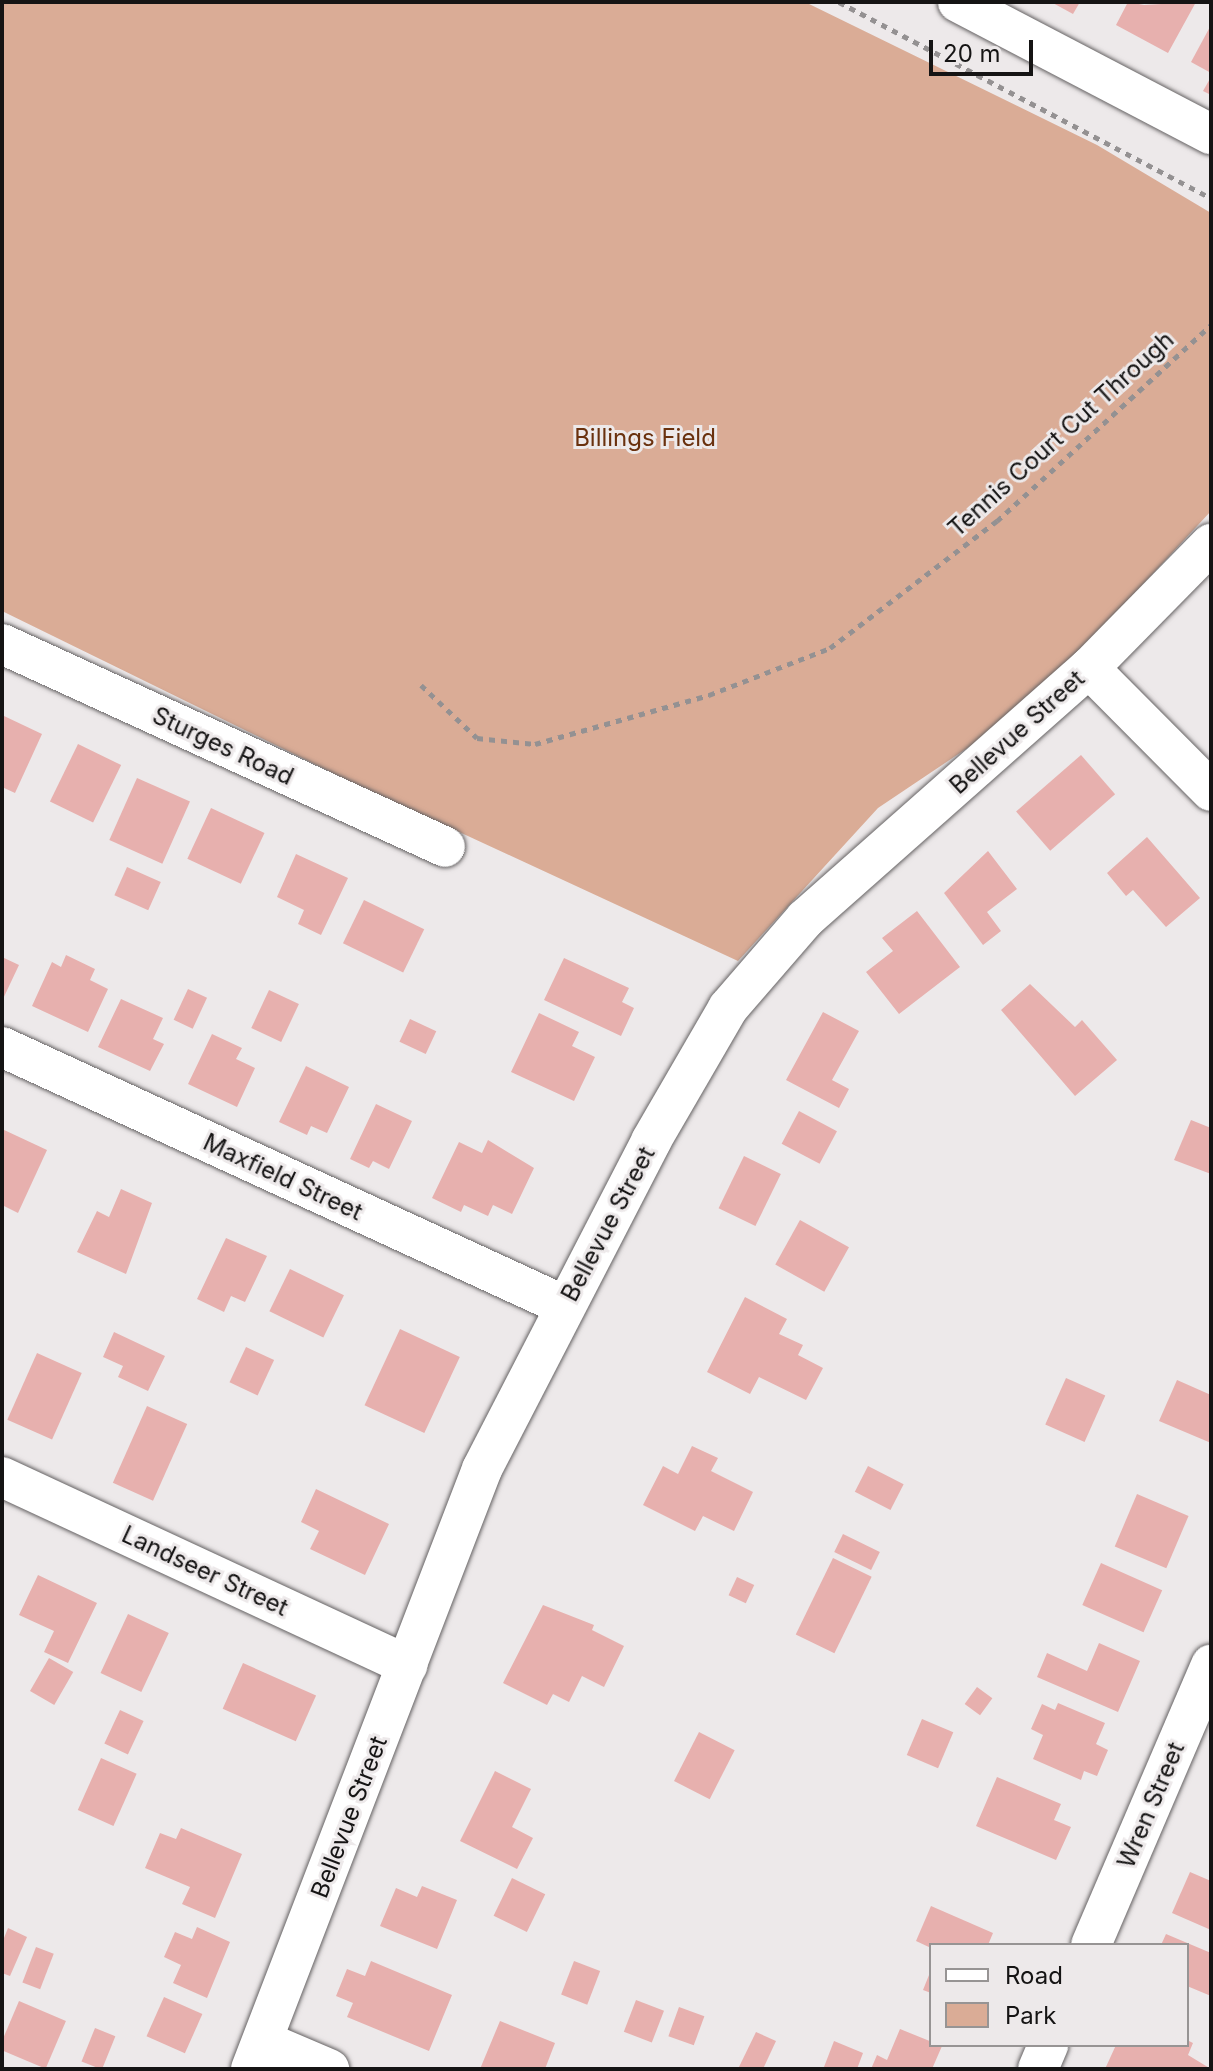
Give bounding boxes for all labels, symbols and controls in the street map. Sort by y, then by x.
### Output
scale bar [933,24,1037,74]
text: 20 m [943,39,1001,68]
street label: Tennis Court Cut Through [942,325,1180,543]
park label: Billings Field [574,424,716,452]
street label: Bellevue Street [944,664,1090,800]
street label: Sturges Road [148,701,298,791]
street label: Maxfield Street [199,1128,367,1226]
street label: Bellevue Street [555,1142,661,1306]
street label: Landseer Street [117,1520,293,1622]
street label: Bellevue Street [305,1732,393,1902]
street label: Wren Street [1112,1738,1190,1872]
legend [929,1943,1189,2047]
text: Road [1005,1961,1063,1990]
text: Park [1005,2001,1056,2030]

